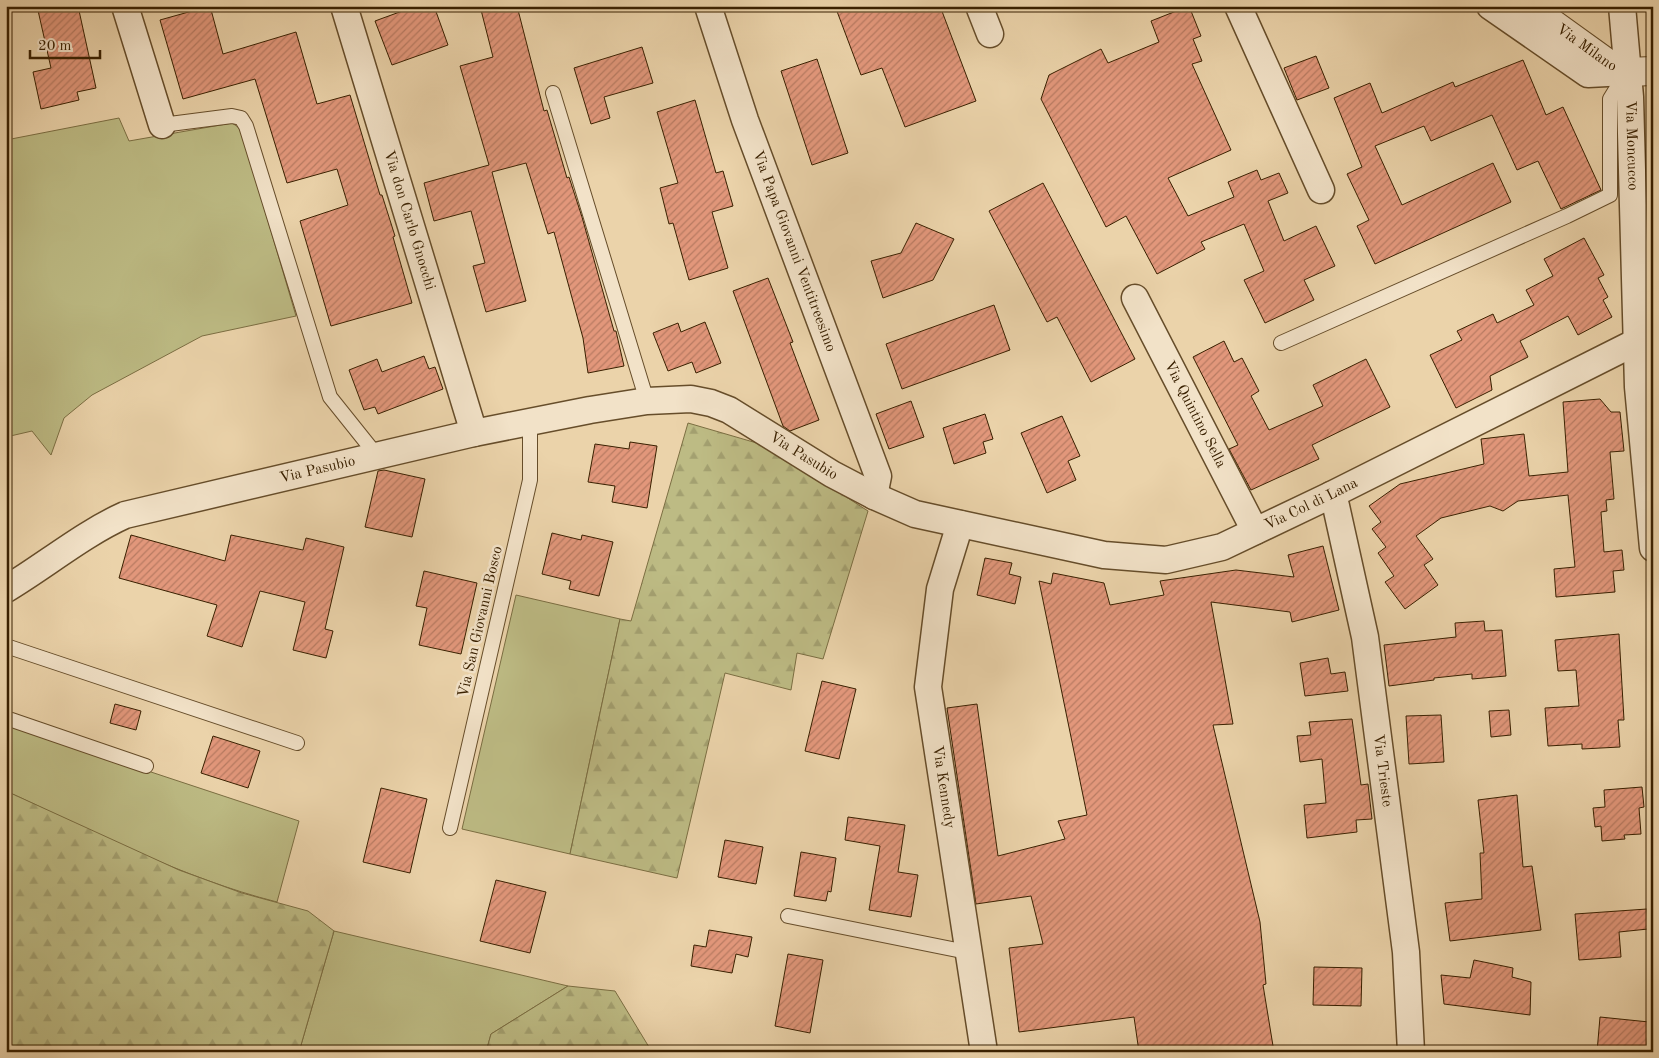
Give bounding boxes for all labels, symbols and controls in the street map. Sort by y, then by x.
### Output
street label: Via Milano [1554,21,1619,74]
scale bar [30,28,100,60]
text: 20 m [38,39,72,54]
street label: Via Moncucco [1623,101,1640,191]
street label: Via don Carlo Gnocchi [381,149,438,292]
street label: Via Papa Giovanni Ventitreesimo [750,149,838,354]
street label: Via Quintino Sella [1161,358,1229,471]
street label: Via Pasubio [767,429,840,483]
street label: Via Pasubio [278,454,357,486]
street label: Via Col di Lana [1262,475,1361,533]
street label: Via San Giovanni Bosco [456,545,506,699]
street label: Via Trieste [1370,733,1395,808]
street label: Via Kennedy [930,745,957,830]

